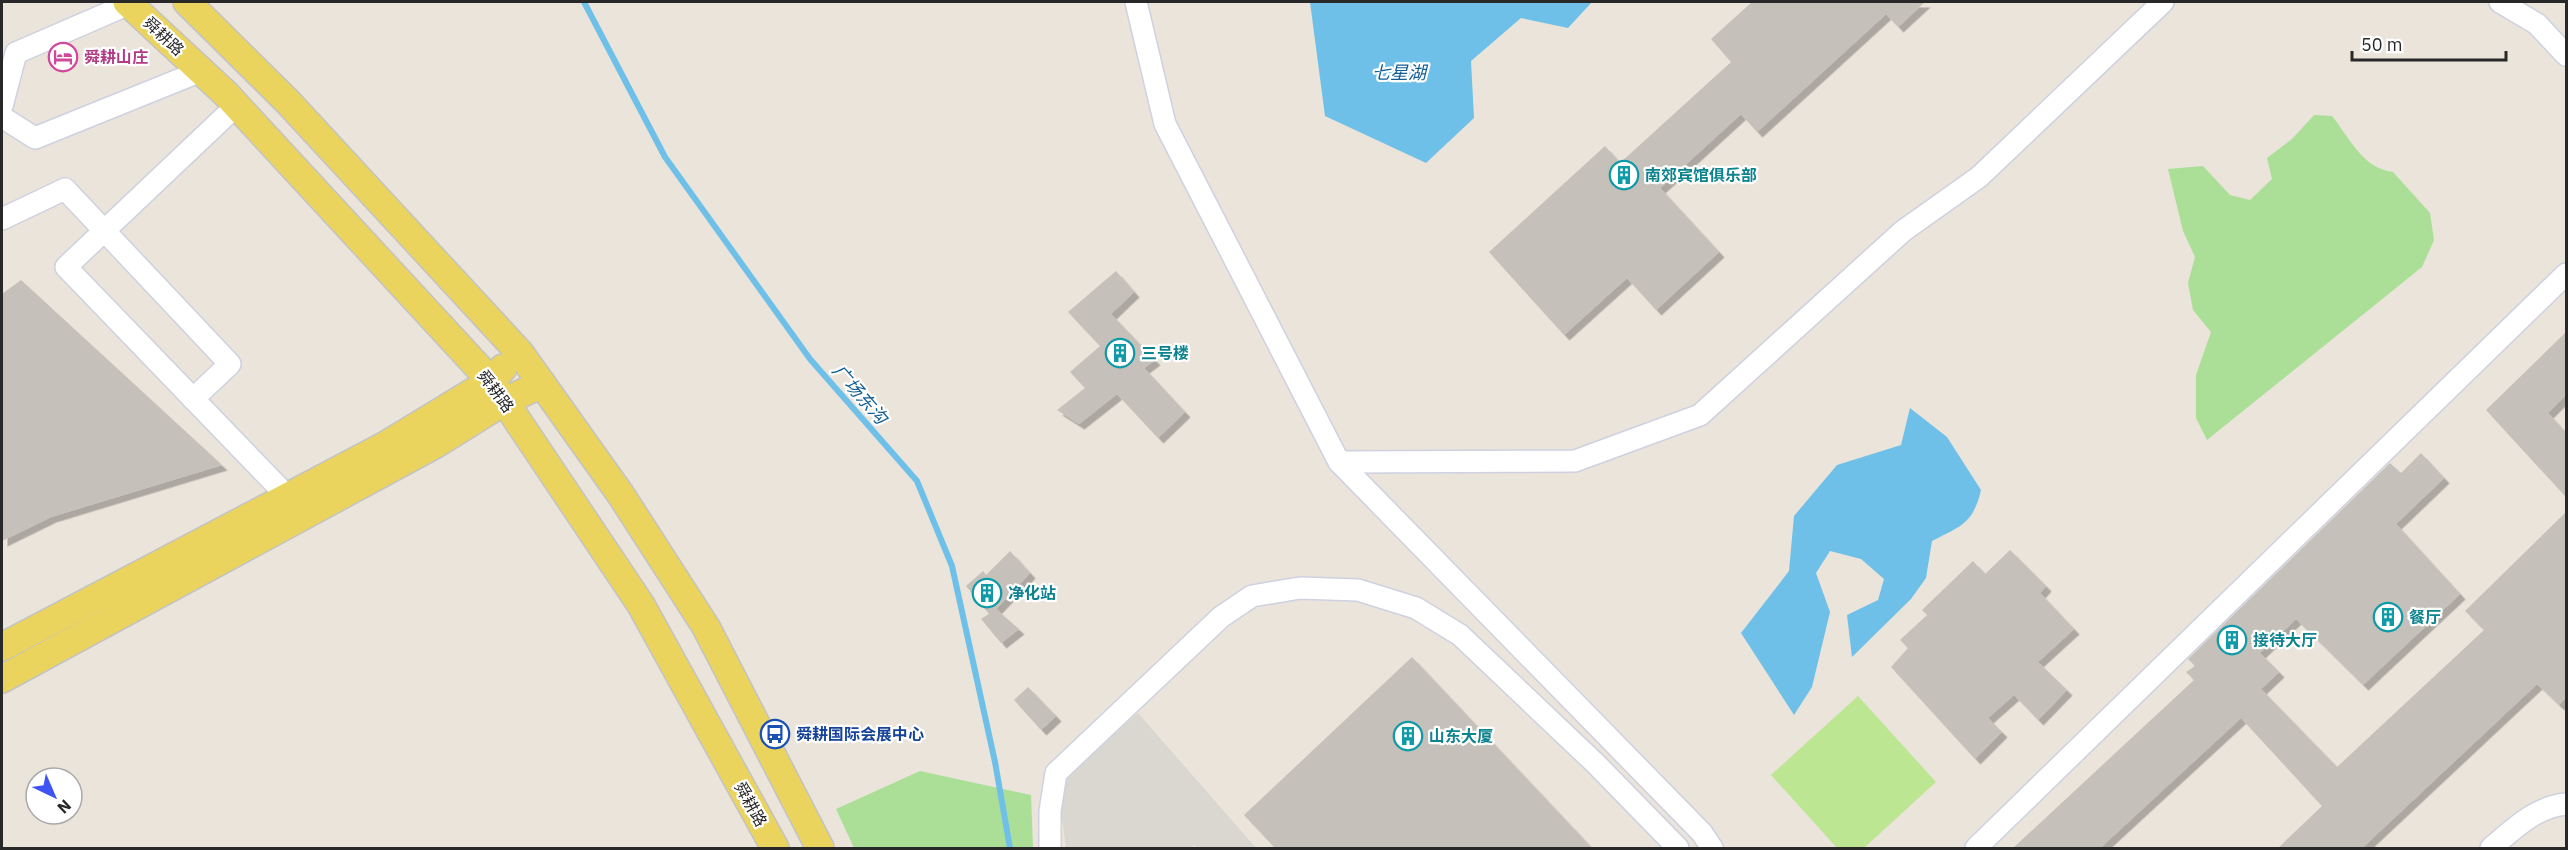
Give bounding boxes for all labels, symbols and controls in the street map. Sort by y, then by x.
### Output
street label: 舜耕路 [140,12,188,60]
scale bar [2352,24,2506,62]
text: 50 m [2361,33,2403,56]
hotel icon: 舜耕山庄 [47,41,79,73]
place label: 舜耕山庄 [84,47,148,67]
water label: 七星湖 [1372,61,1429,84]
building icon: 南郊宾馆俱乐部 [1608,159,1640,191]
place label: 南郊宾馆俱乐部 [1645,165,1757,185]
building icon: 三号楼 [1104,337,1136,369]
place label: 三号楼 [1141,343,1189,363]
water label: 广场东沟 [828,359,894,430]
street label: 舜耕路 [474,366,518,416]
building icon: 净化站 [971,577,1003,609]
place label: 净化站 [1008,583,1056,603]
building icon: 餐厅 [2372,601,2404,633]
place label: 餐厅 [2409,607,2441,627]
building icon: 接待大厅 [2216,624,2248,656]
place label: 接待大厅 [2253,630,2317,650]
bus stop icon: 舜耕国际会展中心 [759,718,791,750]
building icon: 山东大厦 [1392,720,1424,752]
place label: 舜耕国际会展中心 [796,724,924,744]
place label: 山东大厦 [1429,726,1493,746]
north arrow [24,766,84,826]
street label: 舜耕路 [731,778,771,830]
text: N [53,796,76,818]

